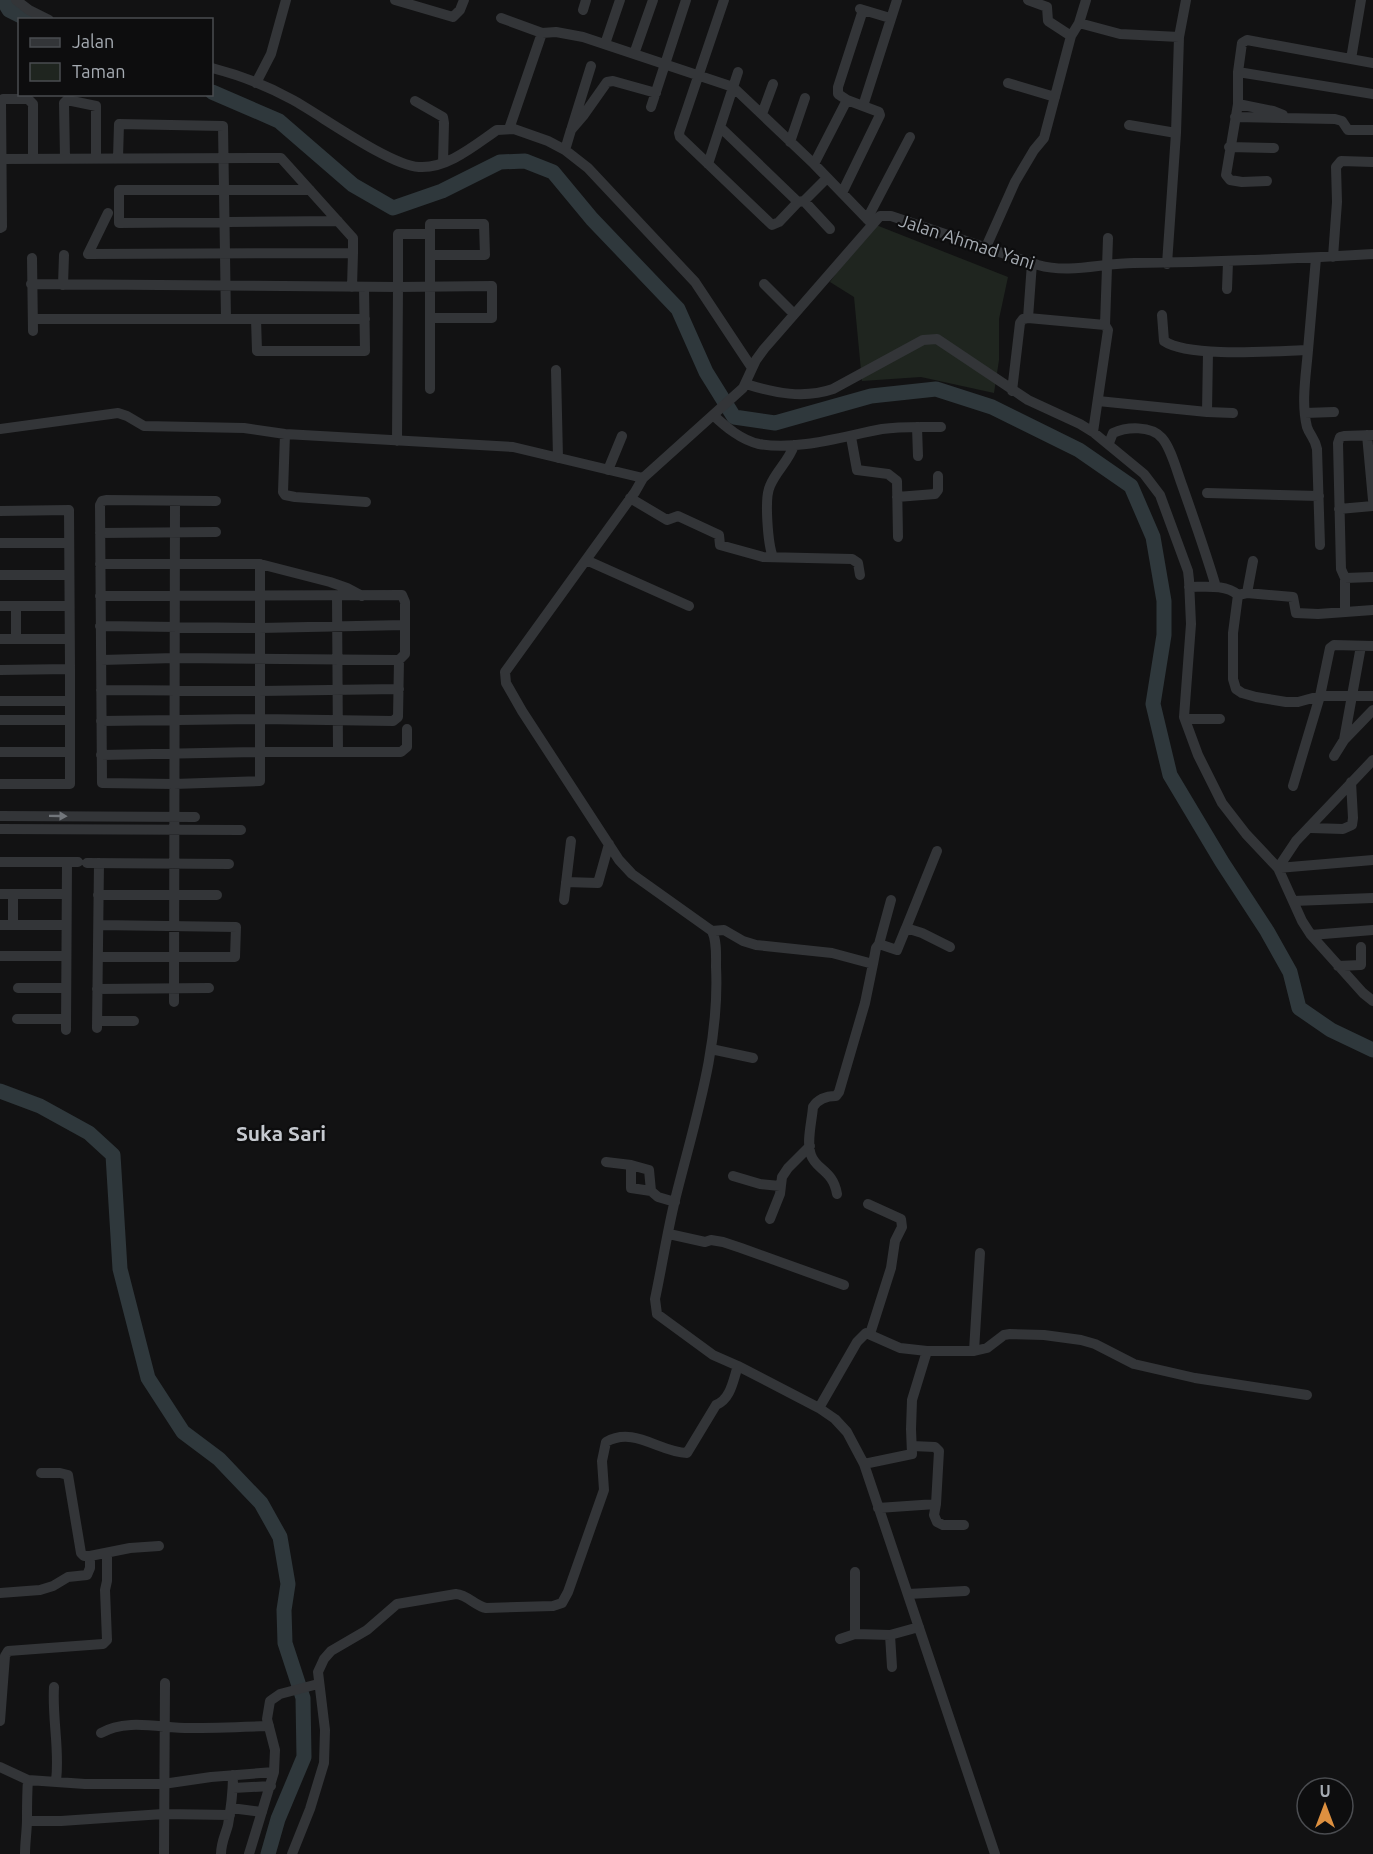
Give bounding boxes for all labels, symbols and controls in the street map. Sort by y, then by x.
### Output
legend [18,18,213,96]
text: Jalan [72,31,114,51]
text: Taman [72,61,126,81]
street label: Jalan Ahmad Yani [897,210,1037,272]
one-way arrow [49,811,68,821]
district label: Suka Sari [236,1121,326,1145]
north arrow [1295,1776,1355,1836]
text: U [1319,1782,1331,1800]

